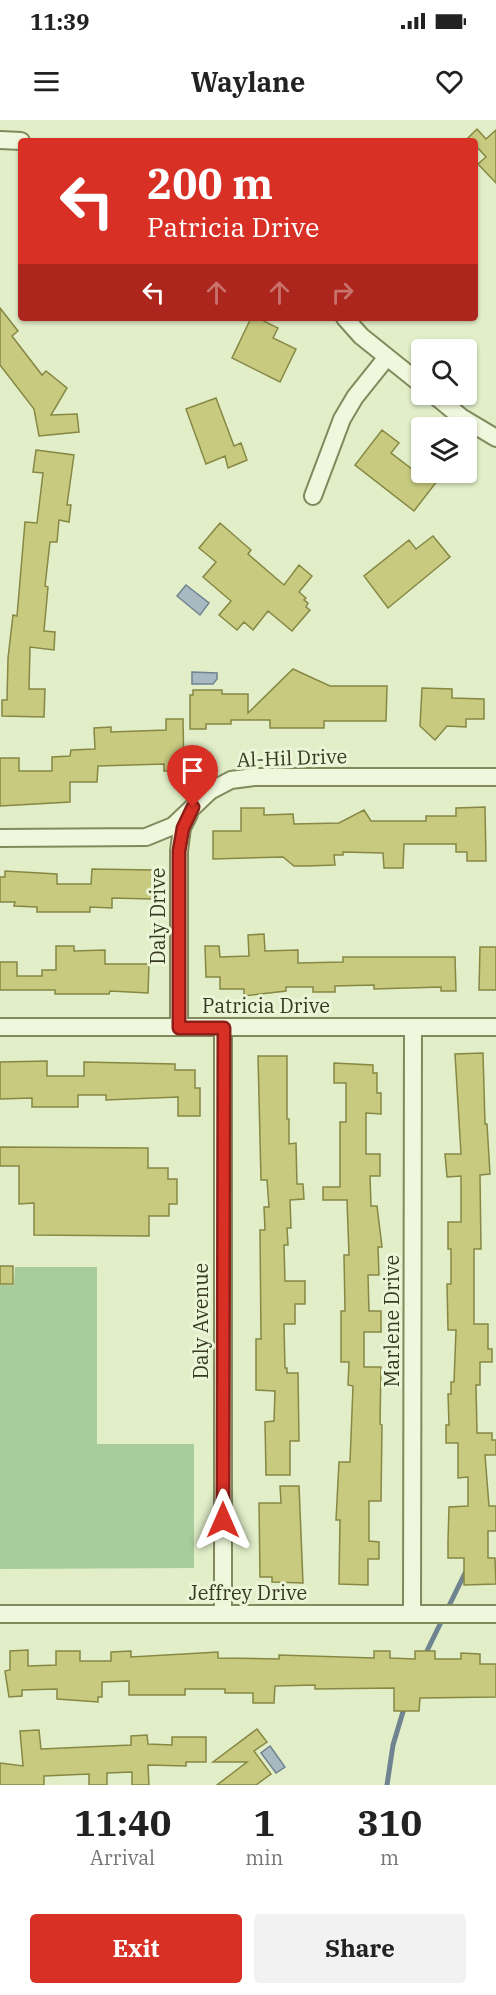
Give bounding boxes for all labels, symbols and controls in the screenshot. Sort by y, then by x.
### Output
text: 11:39 [30,7,89,36]
text: Waylane [191,64,305,99]
icon: menu [30,65,63,98]
icon: heart [433,65,466,98]
text: 200 m [147,156,273,211]
icon: left [48,162,126,240]
text: Patricia Drive [147,209,320,244]
icon: left [137,276,170,309]
icon: ahead [200,276,233,309]
icon: ahead [263,276,296,309]
icon: right [326,276,359,309]
map controls [411,339,477,483]
button: search [411,339,477,405]
button: layers [411,417,477,483]
street label: Al-Hil Drive [236,742,348,773]
pin [167,745,218,807]
icon: arrive [176,754,209,787]
street label: Daly Drive [144,868,171,964]
street label: Patricia Drive [202,992,330,1019]
street label: Marlene Drive [378,1255,405,1387]
street label: Daly Avenue [187,1263,214,1379]
position arrow [191,1488,255,1552]
street label: Jeffrey Drive [189,1579,307,1606]
text: 11:40 [74,1799,171,1846]
text: 1 [253,1799,275,1846]
text: 310 [357,1799,422,1846]
text: Arrival [90,1844,155,1871]
text: min [245,1844,283,1871]
text: m [380,1844,399,1871]
button: Exit [30,1914,242,1983]
button: Share [254,1914,466,1983]

